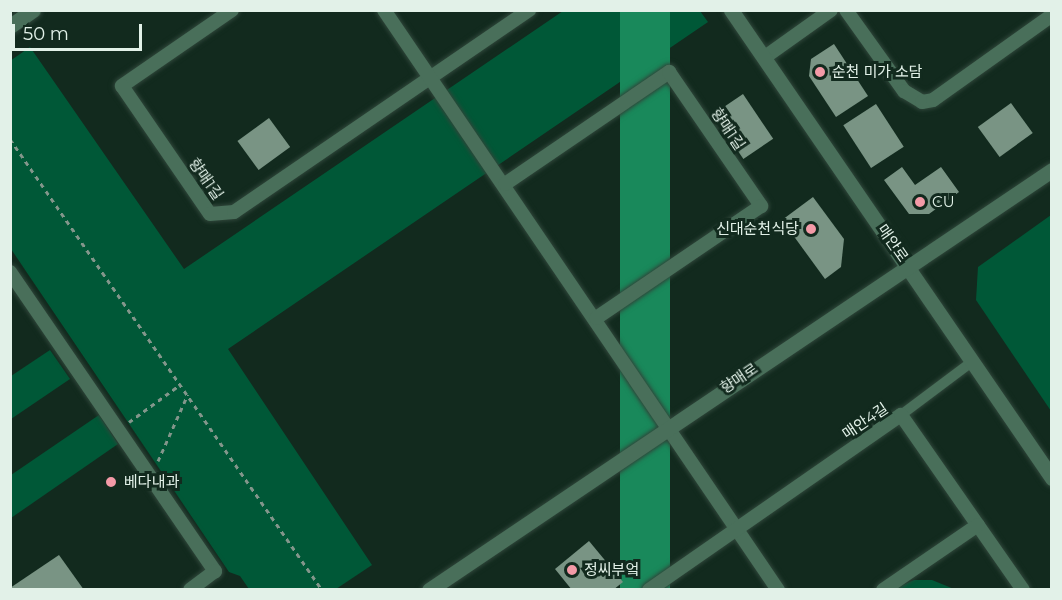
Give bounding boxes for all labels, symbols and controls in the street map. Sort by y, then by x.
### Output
scale bar [15,12,146,50]
text: 50 m [23,23,69,45]
place label: 순천 미가 소담 [832,63,923,81]
marker: 순천 미가 소담 [813,65,827,79]
street label: 향매1길 [707,105,749,153]
street label: 향매1길 [185,155,227,203]
place label: CU [932,193,955,211]
marker: CU [913,195,927,209]
place label: 신대순천식당 [716,220,799,238]
street label: 매안로 [874,221,912,265]
marker: 신대순천식당 [804,222,818,236]
street label: 향매로 [717,359,761,397]
street label: 매안4길 [839,399,891,443]
marker: 베다내과 [102,473,120,491]
place label: 베다내과 [124,473,179,491]
place label: 정씨부엌 [584,561,639,579]
marker: 정씨부엌 [565,563,579,577]

